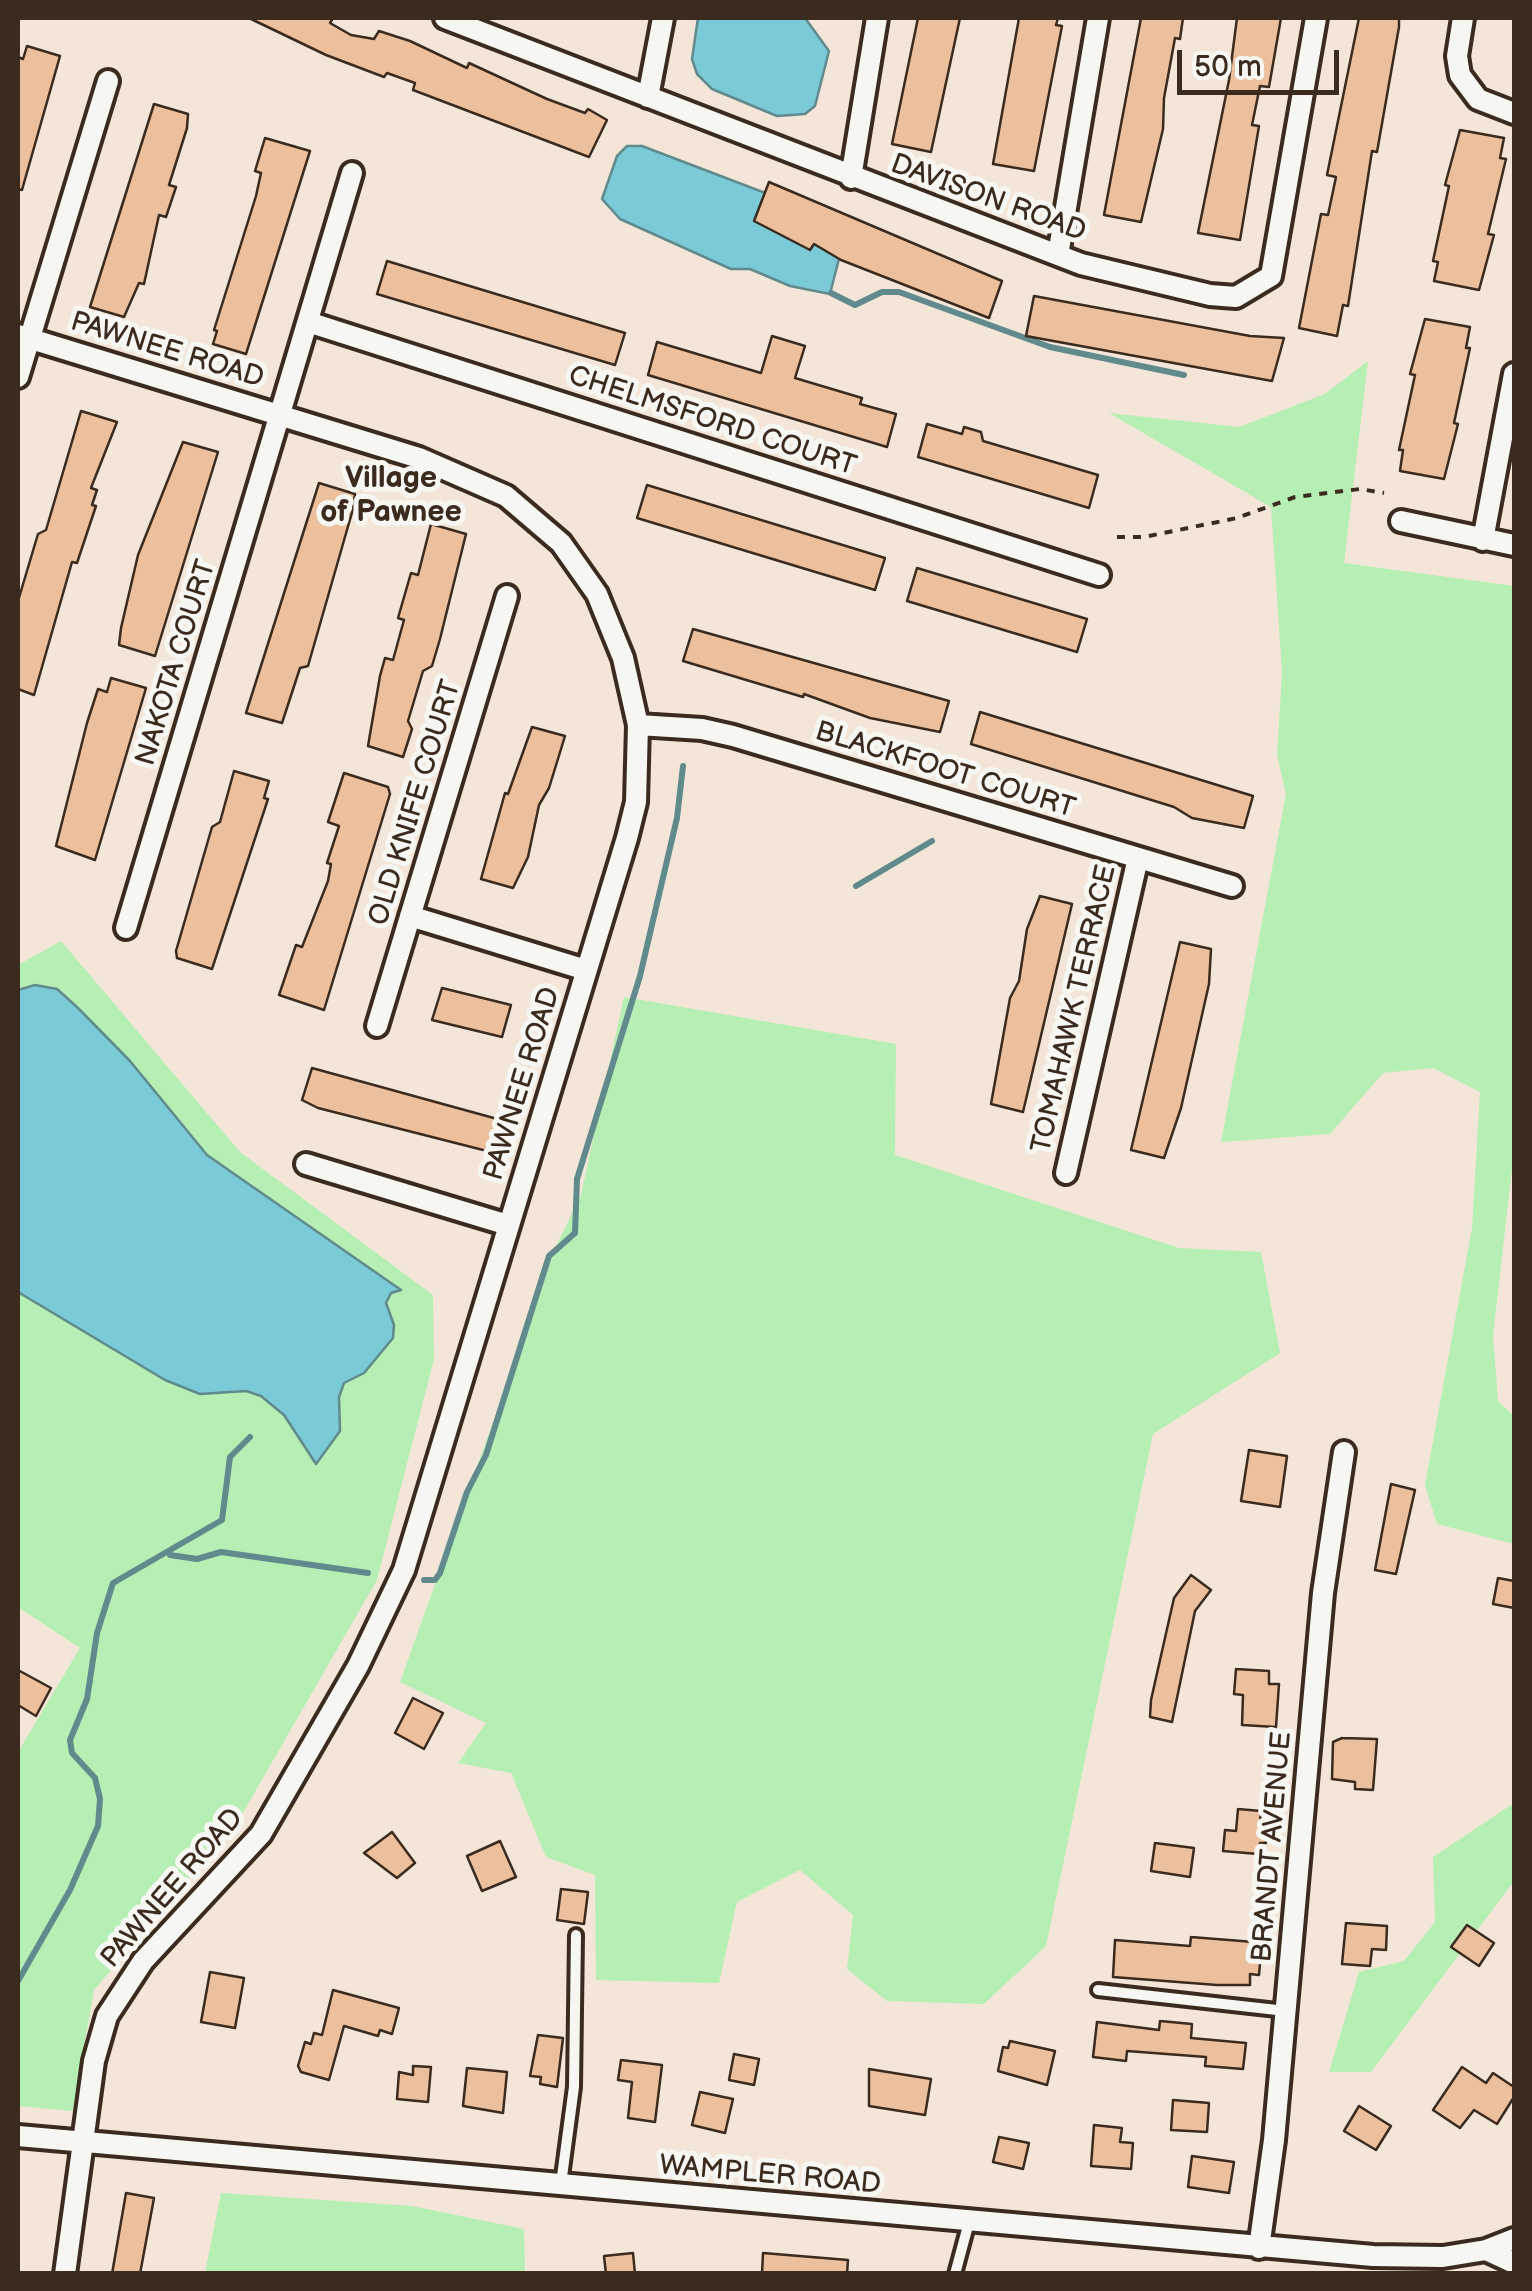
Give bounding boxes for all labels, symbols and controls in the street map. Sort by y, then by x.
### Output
scale bar [1182,30,1344,92]
text: 50 m [1194,49,1262,85]
street label: DAVISON ROAD [886,148,1090,250]
street label: PAWNEE ROAD [66,306,268,396]
street label: CHELMSFORD COURT [564,360,860,484]
district label: Village of Pawnee [320,461,462,532]
street label: NAKOTA COURT [130,556,224,770]
street label: OLD KNIFE COURT [363,676,469,930]
street label: BLACKFOOT COURT [811,715,1079,827]
street label: TOMAHAWK TERRACE [1026,862,1124,1156]
street label: PAWNEE ROAD [478,983,568,1185]
street label: BRANDT AVENUE [1246,1730,1300,1964]
street label: PAWNEE ROAD [95,1802,251,1976]
street label: WAMPLER ROAD [658,2150,882,2202]

